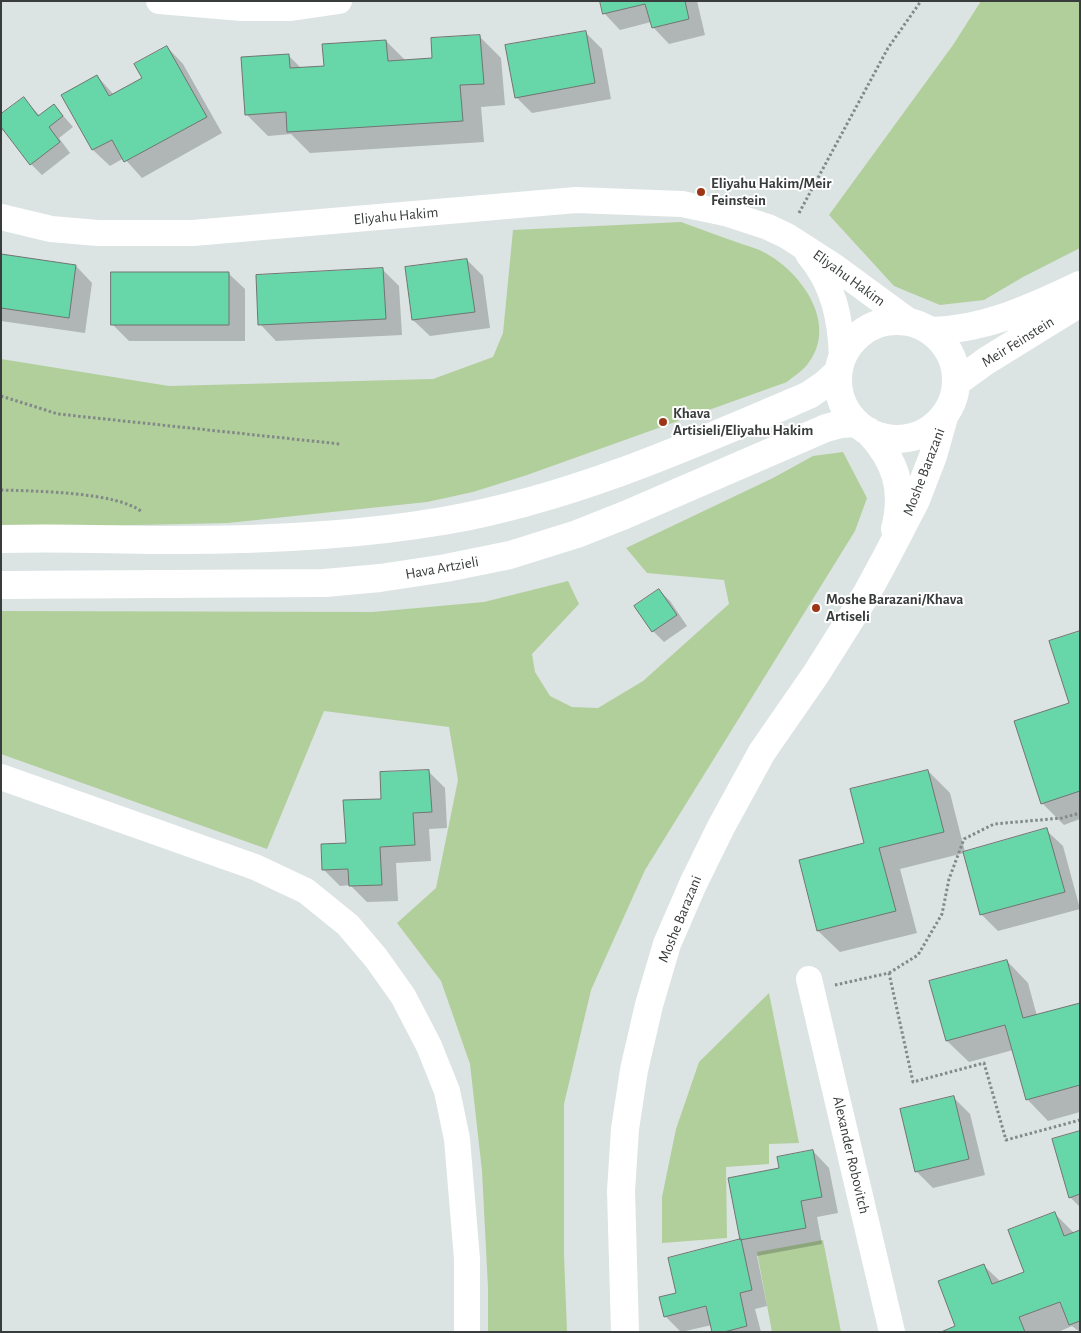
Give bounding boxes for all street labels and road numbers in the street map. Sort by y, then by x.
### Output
street label: Eliyahu Hakim [353,203,439,229]
street label: Eliyahu Hakim [809,246,889,310]
street label: Meir Feinstein [978,313,1058,371]
street label: Moshe Barazani [899,426,949,518]
street label: Hava Artzieli [404,553,480,583]
street label: Moshe Barazani [654,873,706,965]
street label: Alexander Robovitch [829,1094,873,1216]

